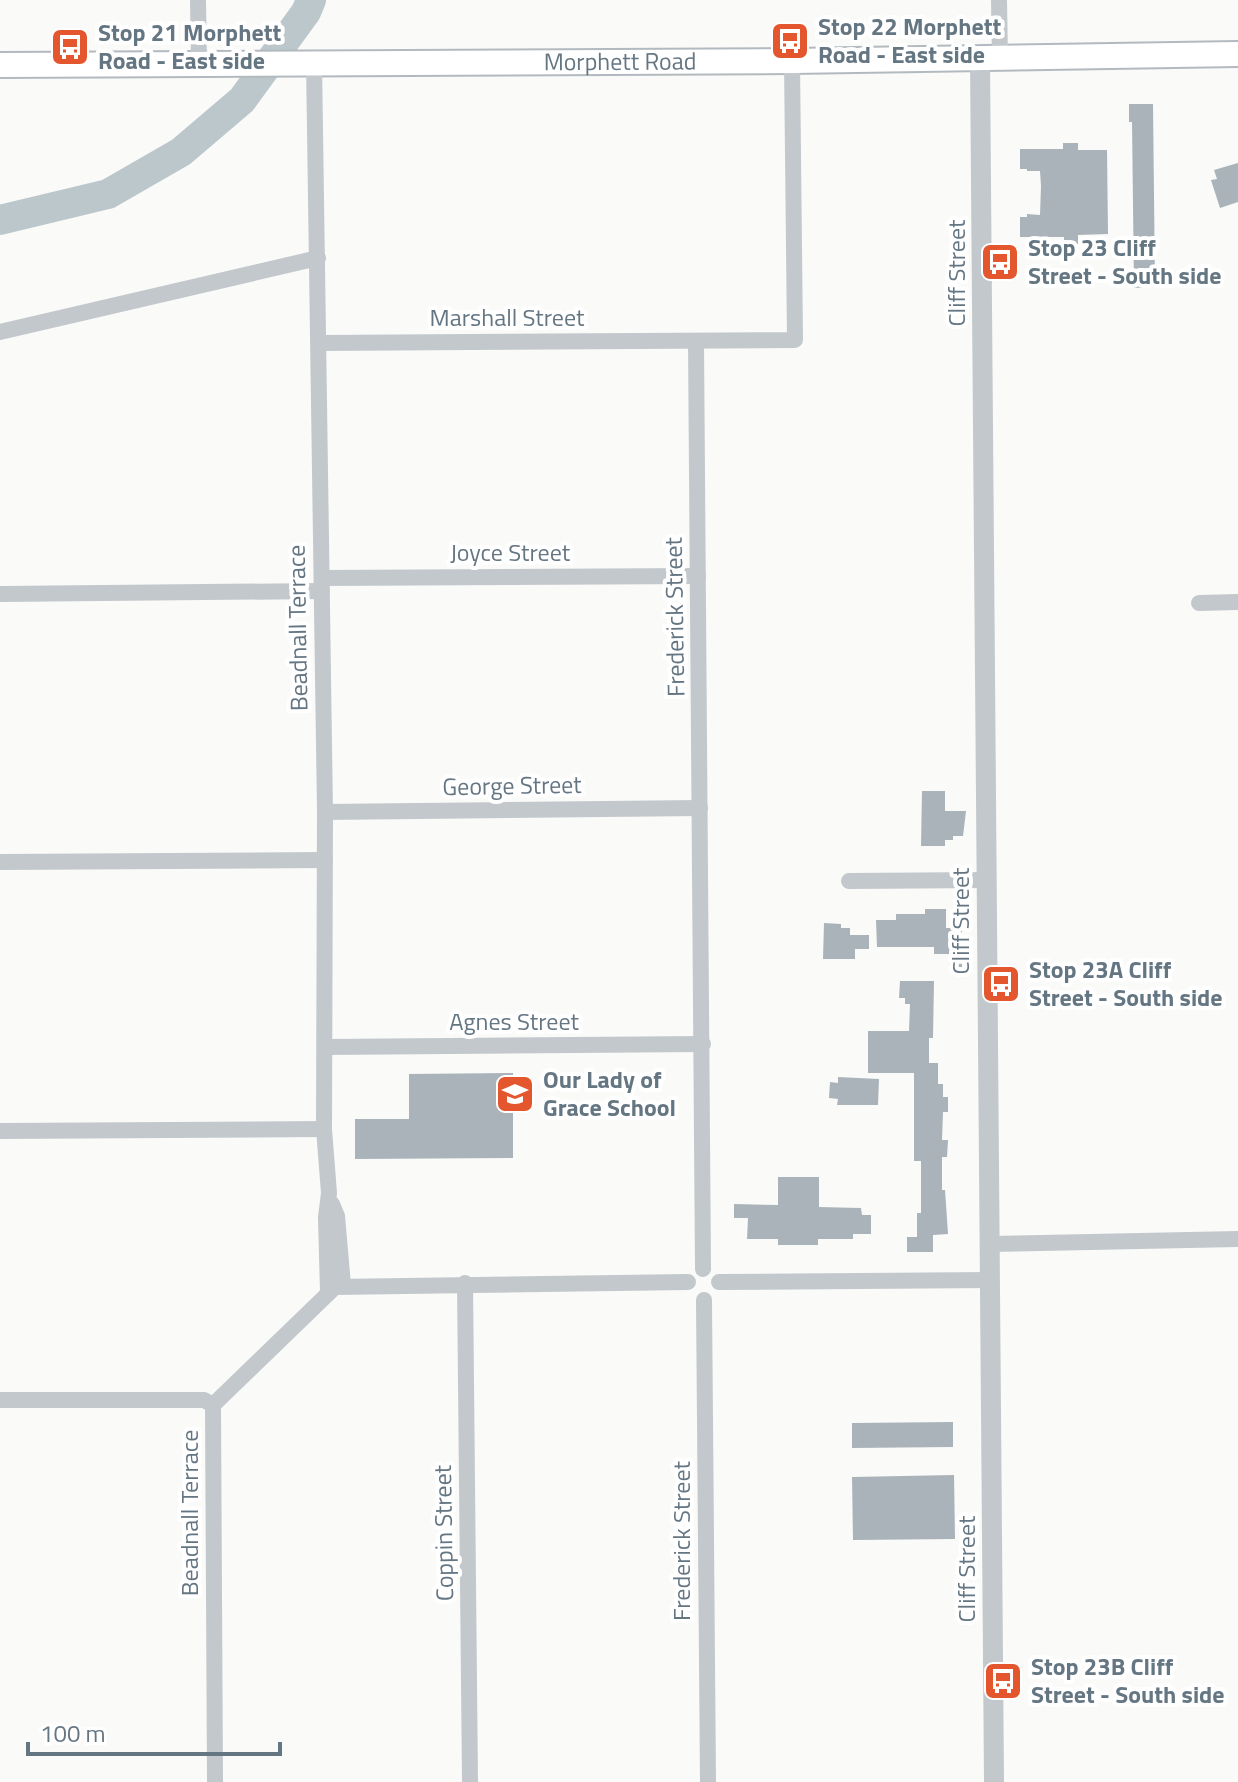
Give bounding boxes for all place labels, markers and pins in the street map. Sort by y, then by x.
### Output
place label: Stop 22 Morphett Road - East side [818,8,1001,72]
place label: Stop 21 Morphett Road - East side [98,14,281,78]
bus stop icon: Stop 22 Morphett Road - East side [769,20,811,62]
bus stop icon: Stop 21 Morphett Road - East side [49,26,91,68]
place label: Stop 23 Cliff Street - South side [1028,229,1222,293]
bus stop icon: Stop 23 Cliff Street - South side [979,241,1021,283]
place label: Stop 23A Cliff Street - South side [1029,951,1223,1015]
bus stop icon: Stop 23A Cliff Street - South side [980,963,1022,1005]
place label: Our Lady of Grace School [543,1061,676,1125]
school or university icon: Our Lady of Grace School [494,1073,536,1115]
place label: Stop 23B Cliff Street - South side [1031,1648,1225,1712]
bus stop icon: Stop 23B Cliff Street - South side [982,1660,1024,1702]

